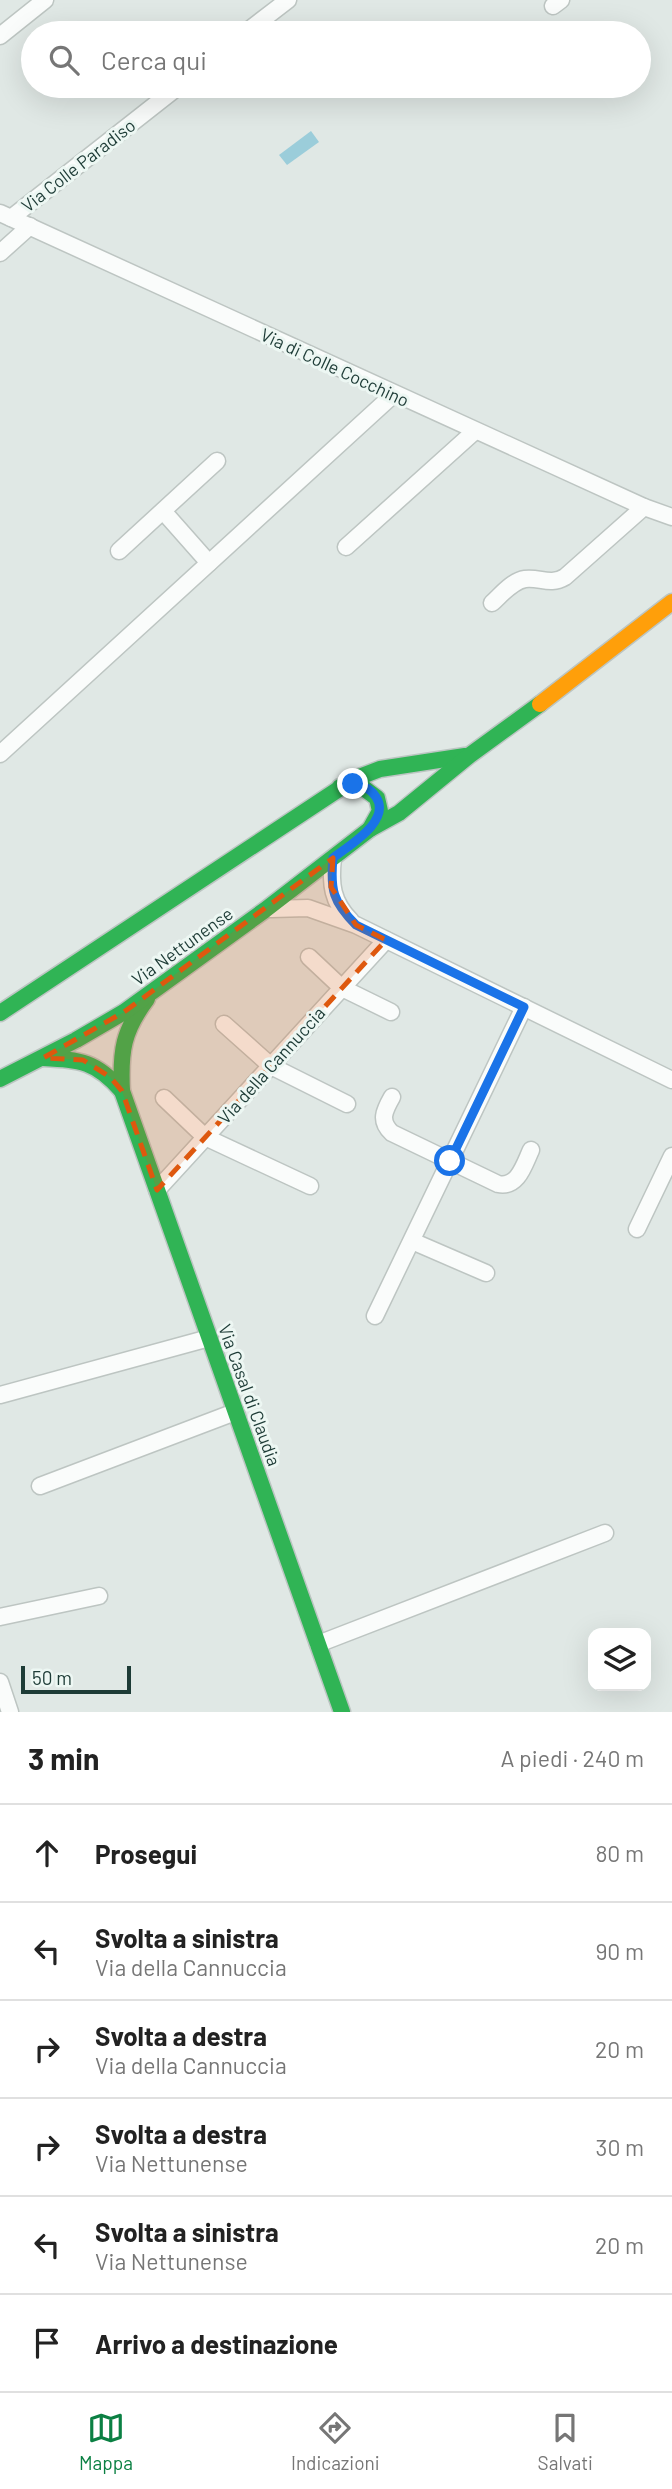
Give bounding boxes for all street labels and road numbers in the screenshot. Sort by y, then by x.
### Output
street label: Via Colle Paradiso [17,114,139,216]
street label: Via di Colle Cocchino [257,323,413,411]
street label: Via Nettunense [127,902,237,990]
street label: Via della Cannuccia [213,1002,329,1128]
street label: Via Casal di Claudia [214,1321,286,1469]

